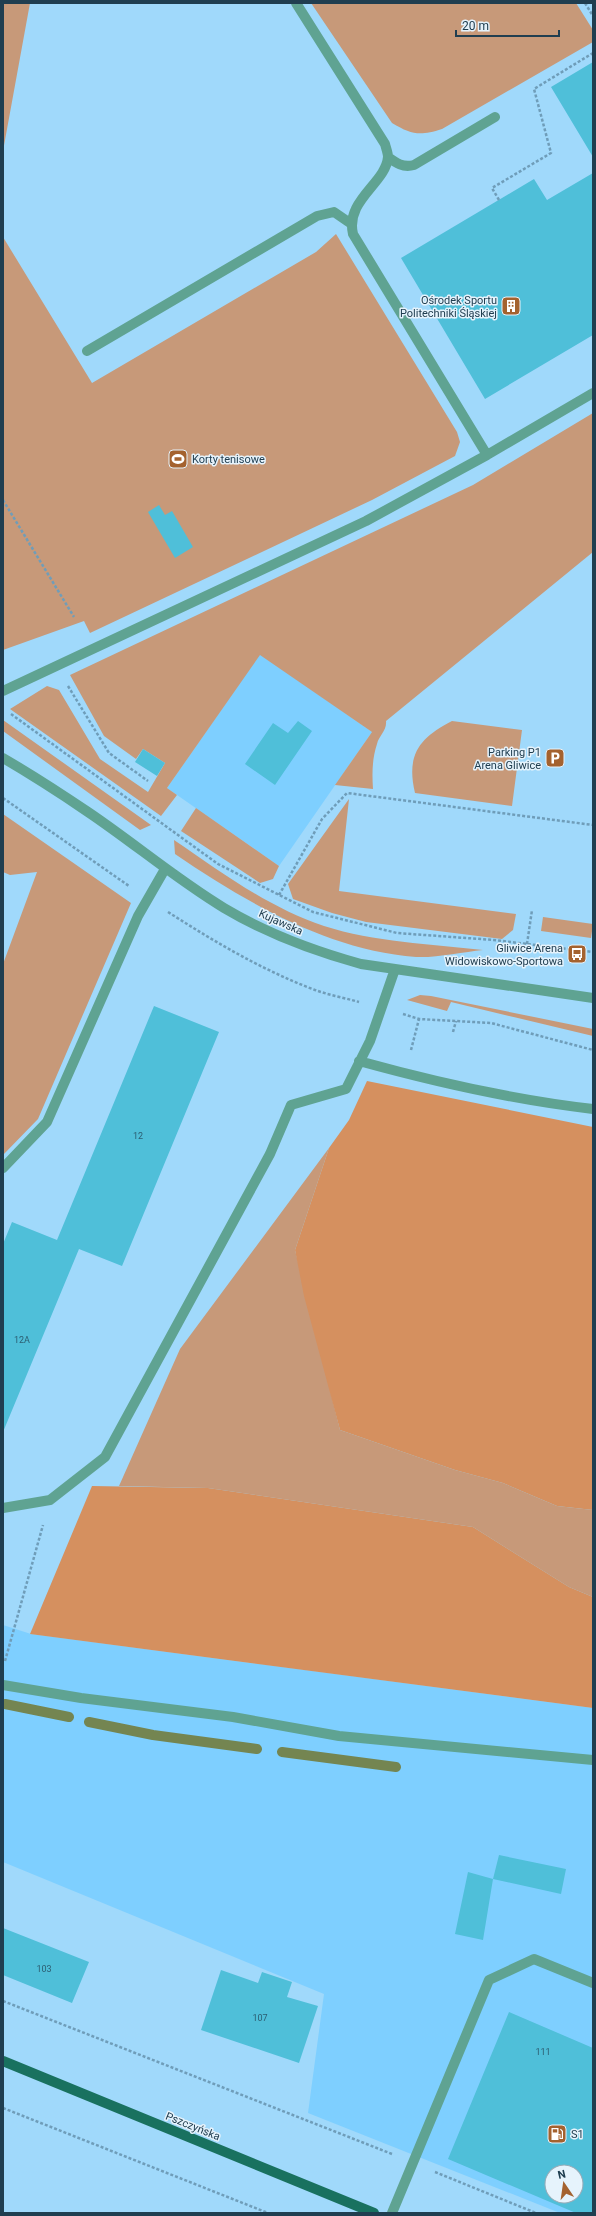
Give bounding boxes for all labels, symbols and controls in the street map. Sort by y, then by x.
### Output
scale bar [456,12,559,38]
text: 20 m [462,19,489,33]
place label: Ośrodek Sportu Politechniki Śląskiej [400,294,497,320]
building icon: Ośrodek Sportu Politechniki Śląskiej [500,295,522,317]
sports icon: Korty tenisowe [167,448,189,470]
place label: Korty tenisowe [192,453,265,466]
place label: Parking P1 Arena Gliwice [474,746,541,772]
parking icon: Parking P1 Arena Gliwice [544,747,566,769]
street label: Kujawska [257,907,305,938]
place label: Gliwice Arena Widowiskowo-Sportowa [445,942,563,968]
bus stop icon: Gliwice Arena Widowiskowo-Sportowa [566,943,588,965]
house number: 12 [133,1131,143,1141]
house number: 12A [14,1335,30,1345]
house number: 103 [36,1964,52,1974]
house number: 107 [252,2013,268,2023]
house number: 111 [535,2047,551,2057]
street label: Pszczyńska [164,2110,222,2143]
fuel station icon: S1 [546,2123,568,2145]
place label: S1 [571,2128,584,2141]
north arrow [544,2164,584,2204]
text: N [557,2167,567,2182]

